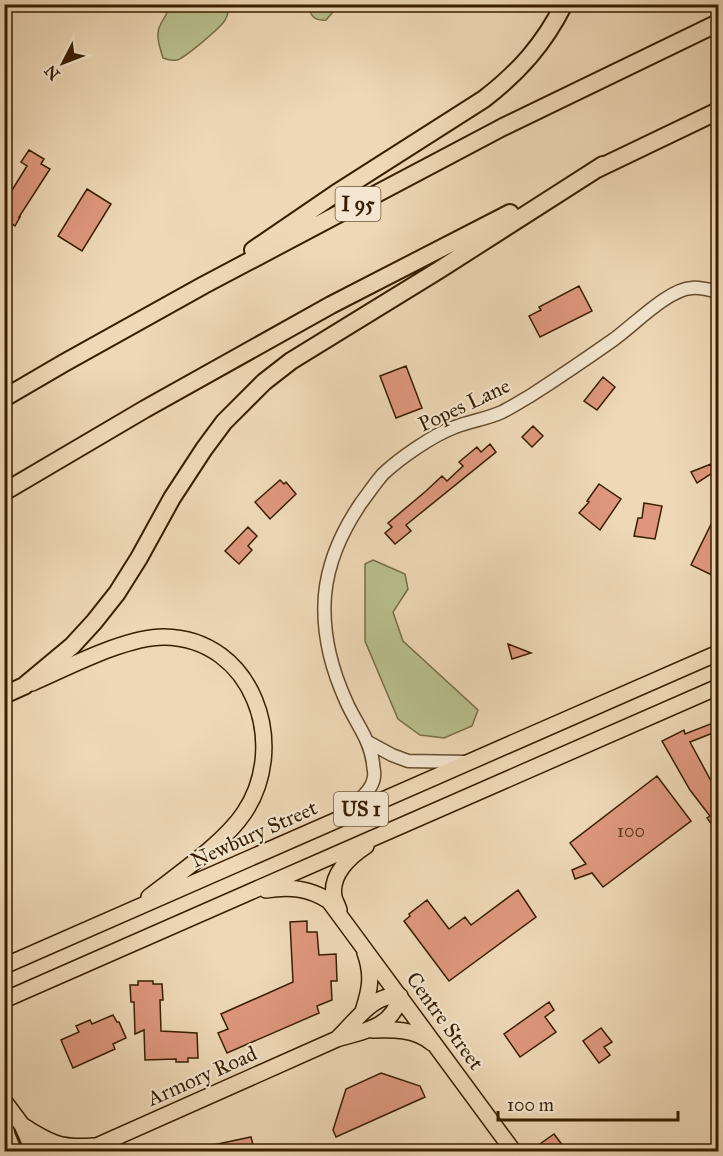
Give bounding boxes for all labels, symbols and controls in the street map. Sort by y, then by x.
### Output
north arrow [33,33,93,93]
text: N [40,61,64,84]
road number: I 95 [336,187,380,221]
street label: Popes Lane [414,372,514,438]
road number: US 1 [334,792,388,826]
street label: Newbury Street [187,794,322,873]
house number: 100 [617,820,645,842]
street label: Centre Street [401,967,490,1076]
street label: Armory Road [142,1040,261,1112]
scale bar [498,1084,678,1122]
text: 100 m [507,1094,554,1116]

